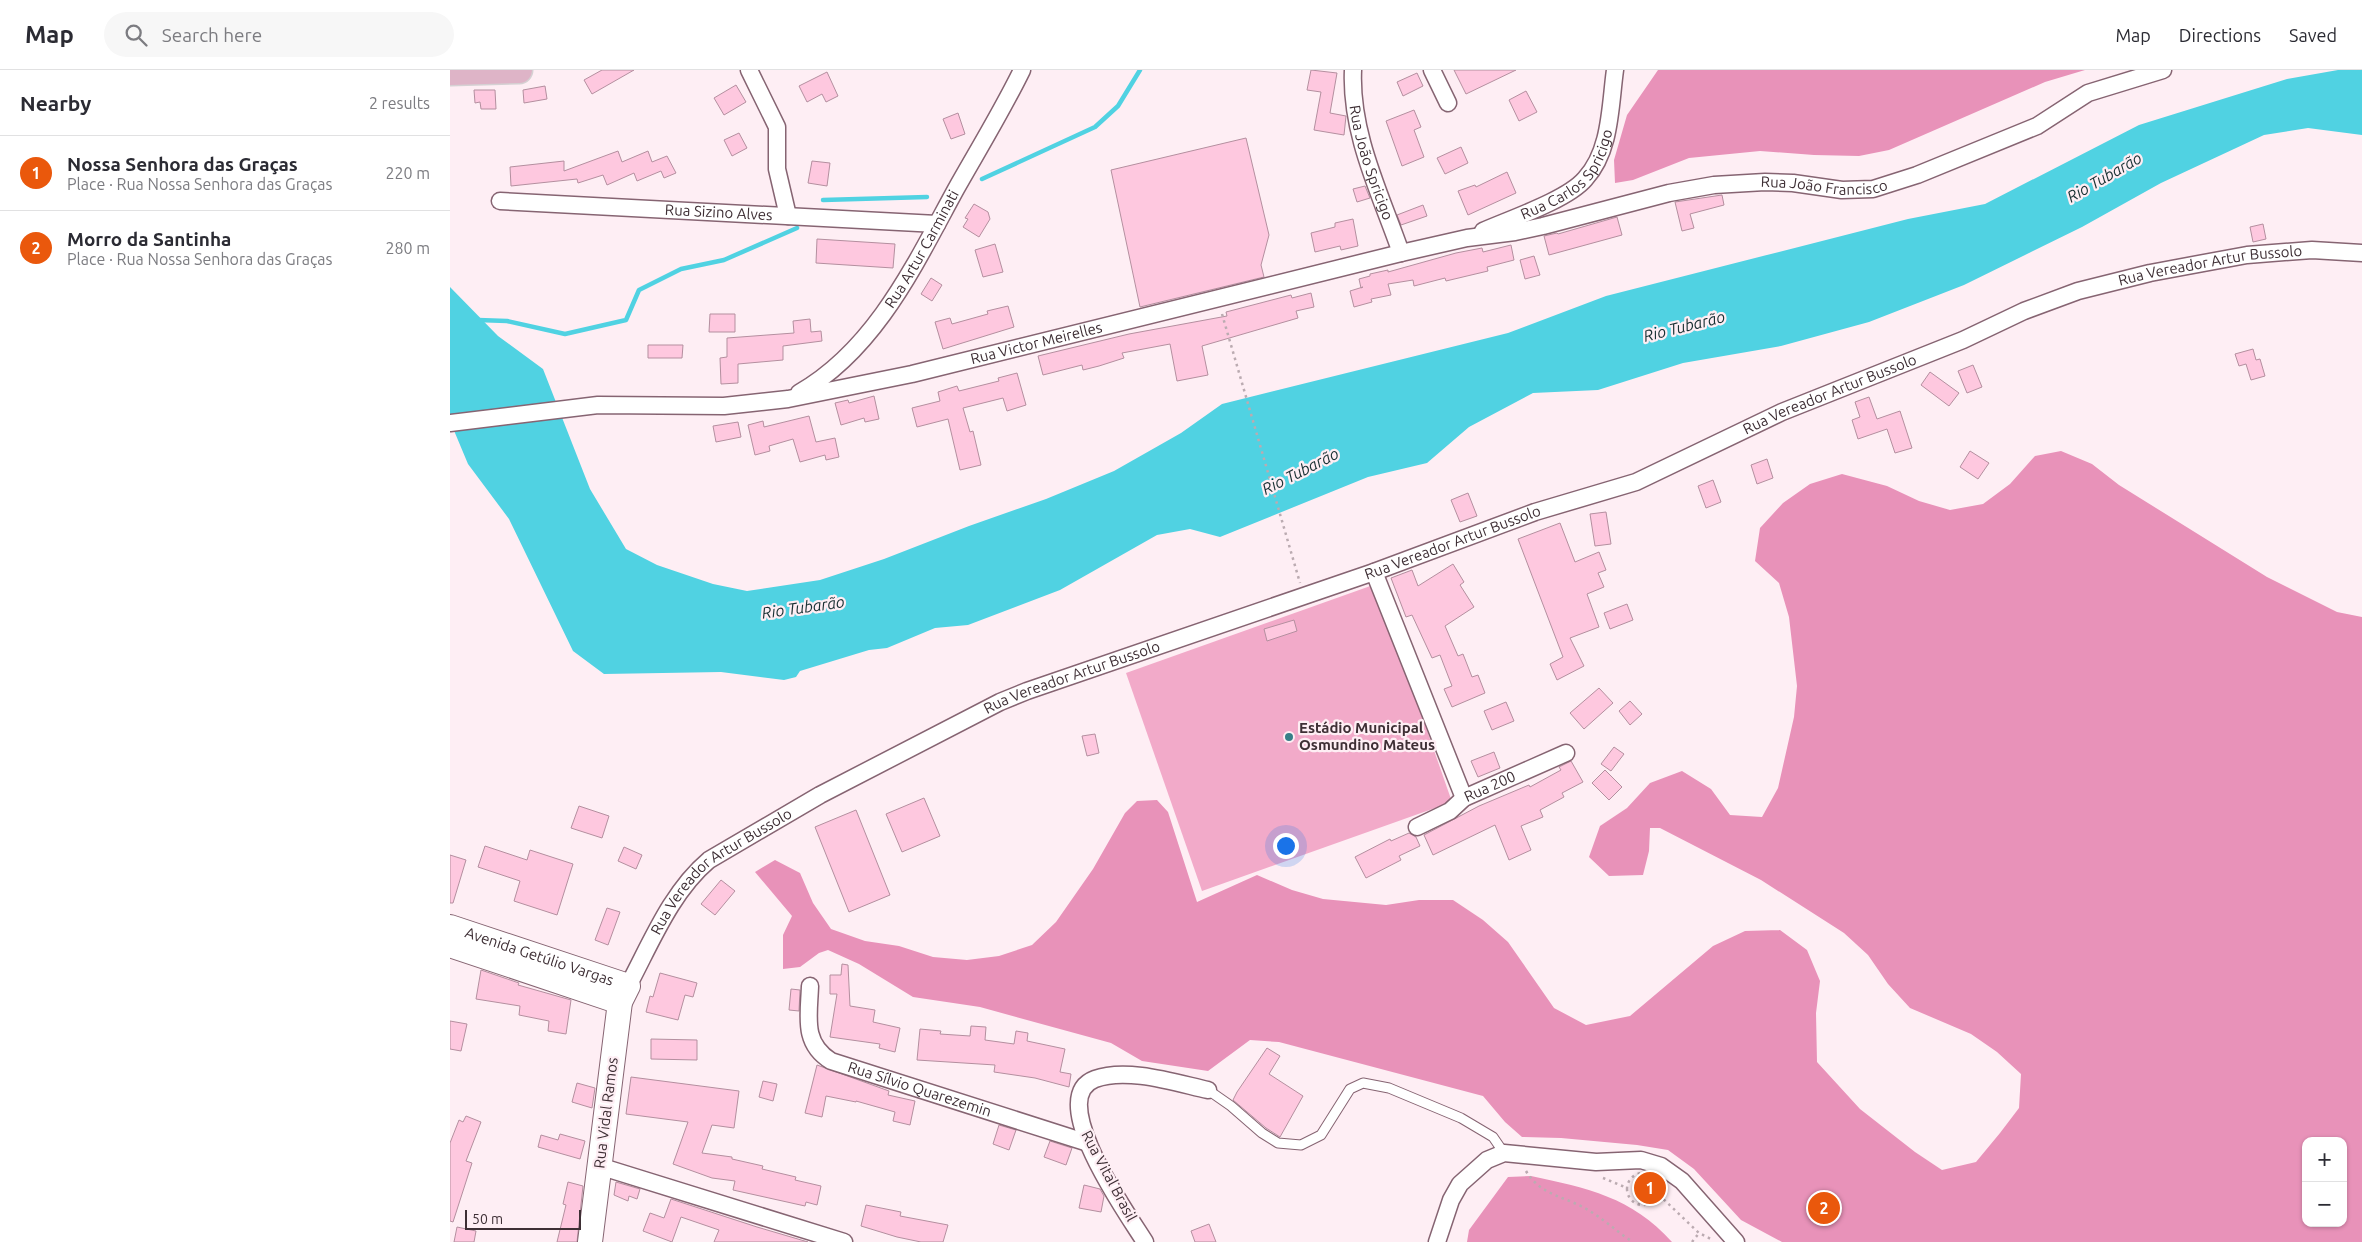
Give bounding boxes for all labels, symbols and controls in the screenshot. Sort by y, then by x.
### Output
search box [104,12,454,57]
text: Map [25,21,74,48]
icon: search [122,21,150,49]
text: Search here [162,24,262,46]
text: Map [2115,25,2151,45]
text: Directions [2179,25,2261,45]
text: Saved [2289,25,2337,45]
text: Nearby [20,91,91,115]
text: 2 results [369,94,430,112]
street label: Rua João Spricigo [1347,104,1397,222]
street label: Rua Carlos Spricigo [1518,128,1615,223]
water label: Rio Tubarão [2063,148,2145,206]
text: Nossa Senhora das Graças [67,153,298,175]
text: 1 [31,164,41,182]
text: 220 m [385,164,430,182]
street label: Rua João Francisco [1760,173,1890,198]
text: Place · Rua Nossa Senhora das Graças [67,175,332,193]
street label: Rua Artur Carminati [881,187,962,311]
street label: Rua Sizino Alves [664,201,773,223]
text: Morro da Santinha [67,228,231,250]
text: 2 [31,239,41,257]
text: 280 m [385,239,430,257]
street label: Rua Vereador Artur Bussolo [2116,242,2303,289]
text: Place · Rua Nossa Senhora das Graças [67,250,332,268]
water label: Rio Tubarão [1641,307,1727,345]
street label: Rua Victor Meirelles [969,318,1104,367]
street label: Rua Vereador Artur Bussolo [1740,350,1919,438]
water label: Rio Tubarão [1259,444,1342,498]
street label: Rua Vereador Artur Bussolo [1362,502,1542,583]
water label: Rio Tubarão [761,592,846,622]
street label: Rua Vereador Artur Bussolo [981,637,1162,717]
place label: Estádio Municipal Osmundino Mateus [1299,719,1435,753]
marker: Estádio Municipal Osmundino Mateus [1283,731,1295,743]
street label: Rua 200 [1461,767,1518,805]
street label: Rua Vereador Artur Bussolo [647,805,795,937]
your location [1273,833,1299,859]
street label: Avenida Getúlio Vargas [463,924,616,989]
street label: Rua Vidal Ramos [590,1056,621,1169]
street label: Rua Sílvio Quarezemin [846,1058,994,1120]
street label: Rua Vital Brasil [1078,1127,1141,1224]
map controls [2302,1137,2347,1227]
button: + [2302,1137,2347,1182]
pin: 1 [1634,1169,1666,1207]
button: − [2302,1182,2347,1227]
pin: 2 [1808,1189,1840,1227]
scale bar [465,1207,581,1230]
text: 50 m [472,1211,503,1227]

